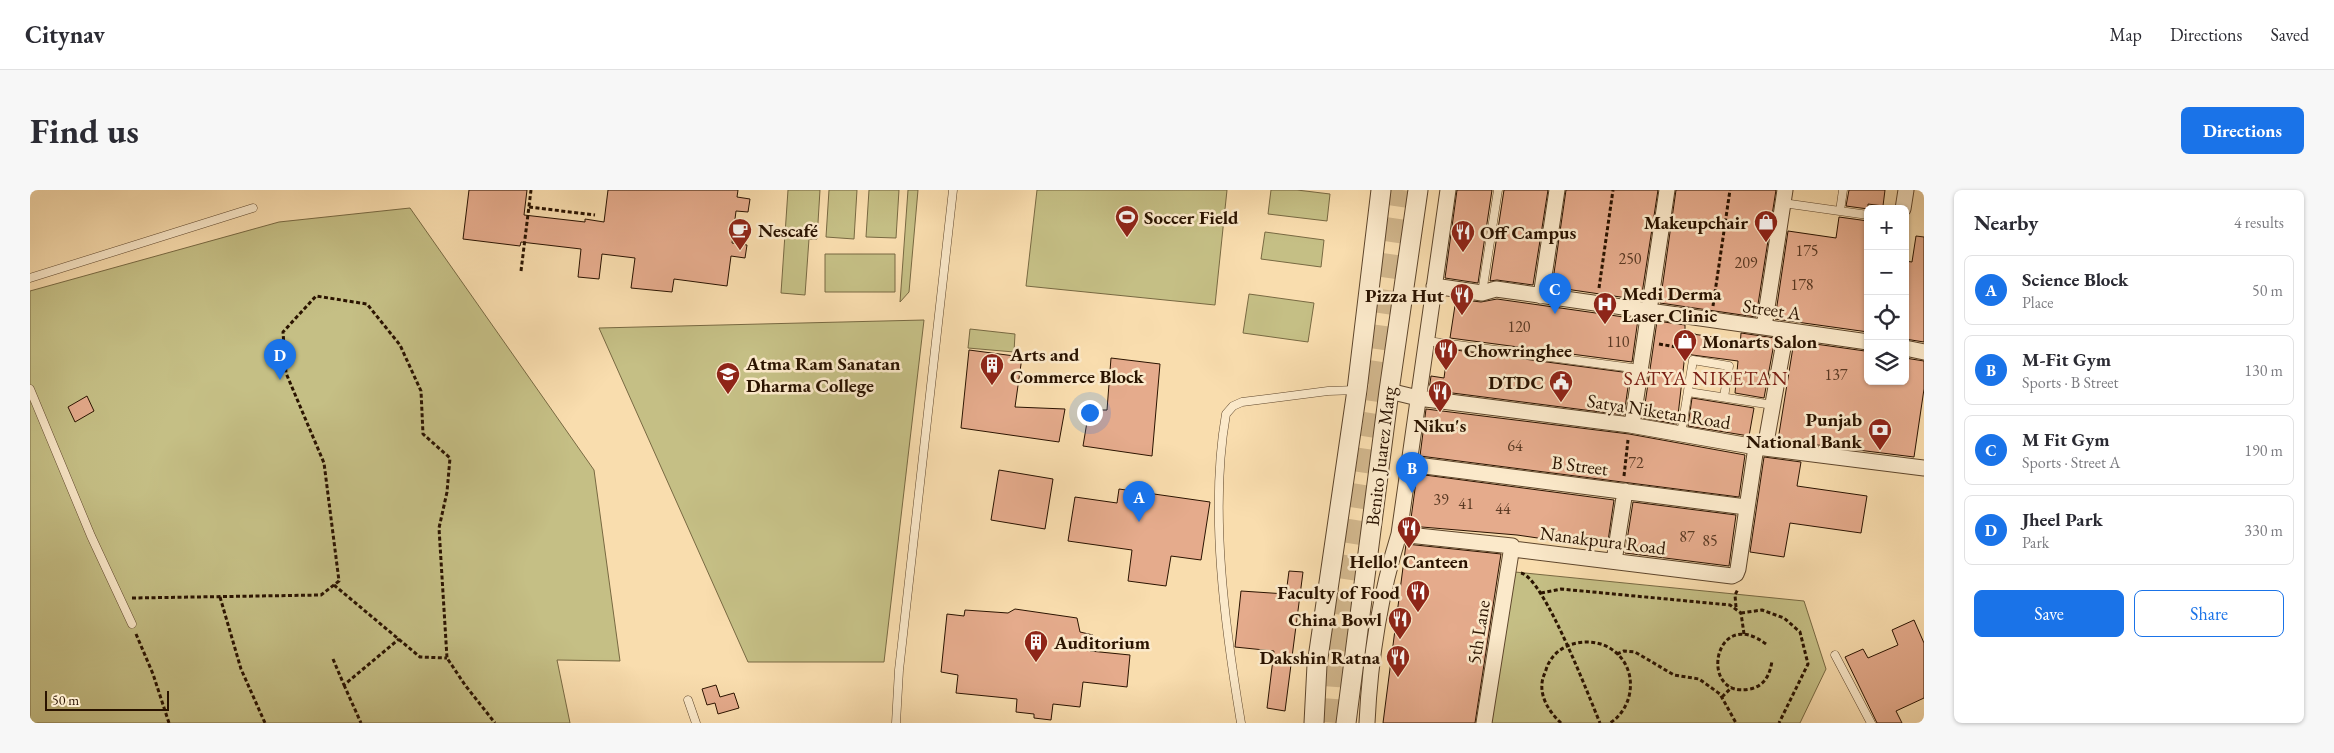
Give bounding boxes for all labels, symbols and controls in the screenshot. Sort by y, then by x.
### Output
text: Citynav [25,19,105,50]
text: Map [2110,23,2142,46]
text: Directions [2170,23,2242,46]
text: Saved [2270,23,2309,46]
button: Directions [2181,107,2304,154]
text: Find us [30,108,139,153]
sports icon: Soccer Field [1114,204,1140,238]
place label: Soccer Field [1144,205,1239,230]
map controls [1864,205,1909,385]
button: + [1864,205,1909,250]
shop icon: Makeupchair [1753,209,1779,243]
text: Nearby [1974,209,2038,236]
place label: Makeupchair [1644,210,1748,235]
text: 4 results [2234,212,2284,233]
cafe icon: Nescafé [727,217,753,251]
place label: Nescafé [758,218,818,243]
restaurant icon: Off Campus [1450,219,1476,253]
place label: Off Campus [1480,220,1576,245]
house number: 175 [1795,240,1819,261]
house number: 250 [1618,248,1642,269]
button: − [1864,250,1909,295]
house number: 209 [1734,252,1758,273]
text: Science Block [2022,267,2128,292]
pin: C [1539,273,1571,314]
house number: 178 [1790,274,1814,295]
text: A [1985,280,1997,301]
text: 50 m [2252,280,2283,301]
place label: Medi Derma Laser Clinic [1622,281,1722,328]
restaurant icon: Pizza Hut [1449,282,1475,316]
place label: Pizza Hut [1365,283,1444,308]
hospital icon: Medi Derma Laser Clinic [1592,291,1618,325]
text: Place [2022,292,2054,313]
street label: Street A [1741,293,1804,326]
button: locate [1864,295,1909,340]
house number: 120 [1507,316,1531,337]
shop icon: Monarts Salon [1672,328,1698,362]
place label: Monarts Salon [1702,329,1817,354]
house number: 110 [1606,331,1630,352]
restaurant icon: Chowringhee [1433,337,1459,371]
place label: Chowringhee [1464,338,1572,363]
pin: D [264,339,296,380]
button: layers [1864,340,1909,385]
place label: Arts and Commerce Block [1009,342,1145,389]
text: M-Fit Gym [2022,347,2111,372]
place label: Atma Ram Sanatan Dharma College [745,351,901,398]
building icon: Arts and Commerce Block [979,352,1005,386]
text: B [1986,360,1996,381]
text: 130 m [2244,360,2283,381]
school or university icon: Atma Ram Sanatan Dharma College [715,361,741,395]
house number: 137 [1824,364,1848,385]
district label: SATYA NIKETAN [1624,365,1788,391]
public building icon: DTDC [1548,369,1574,403]
place label: DTDC [1488,370,1544,395]
text: Sports · B Street [2022,372,2119,393]
restaurant icon: Niku's [1427,379,1453,413]
street label: Benito Juarez Marg [1360,384,1402,527]
street label: Satya Niketan Road [1585,388,1733,435]
your location [1077,400,1103,426]
place label: Punjab National Bank [1746,407,1863,454]
place label: Niku's [1414,413,1467,438]
bank icon: Punjab National Bank [1867,417,1893,451]
text: M Fit Gym [2022,427,2110,452]
house number: 64 [1507,435,1523,456]
text: C [1985,440,1997,461]
text: 190 m [2244,440,2283,461]
street label: B Street [1550,450,1610,481]
pin: B [1396,452,1428,493]
house number: 72 [1628,452,1644,473]
text: Sports · Street A [2022,452,2120,473]
pin: A [1123,481,1155,522]
house number: 39 [1433,489,1449,510]
house number: 41 [1458,493,1474,514]
house number: 44 [1495,498,1511,519]
text: Jheel Park [2022,507,2103,532]
restaurant icon: Hello! Canteen [1396,515,1422,549]
street label: Nanakpura Road [1539,520,1668,561]
text: D [1985,520,1997,541]
text: 330 m [2244,520,2283,541]
house number: 87 [1679,526,1695,547]
house number: 85 [1702,530,1718,551]
text: Park [2022,532,2049,553]
place label: Hello! Canteen [1350,549,1469,574]
restaurant icon: Faculty of Food [1405,579,1431,613]
place label: Faculty of Food [1277,580,1400,605]
button: Save [1974,590,2124,637]
button: Share [2134,590,2284,637]
street label: 5th Lane [1461,598,1496,666]
restaurant icon: China Bowl [1387,606,1413,640]
place label: China Bowl [1288,607,1383,632]
building icon: Auditorium [1023,629,1049,663]
place label: Auditorium [1053,630,1151,655]
restaurant icon: Dakshin Ratna [1385,644,1411,678]
place label: Dakshin Ratna [1259,645,1381,670]
scale bar [45,688,169,711]
text: 50 m [52,691,79,709]

